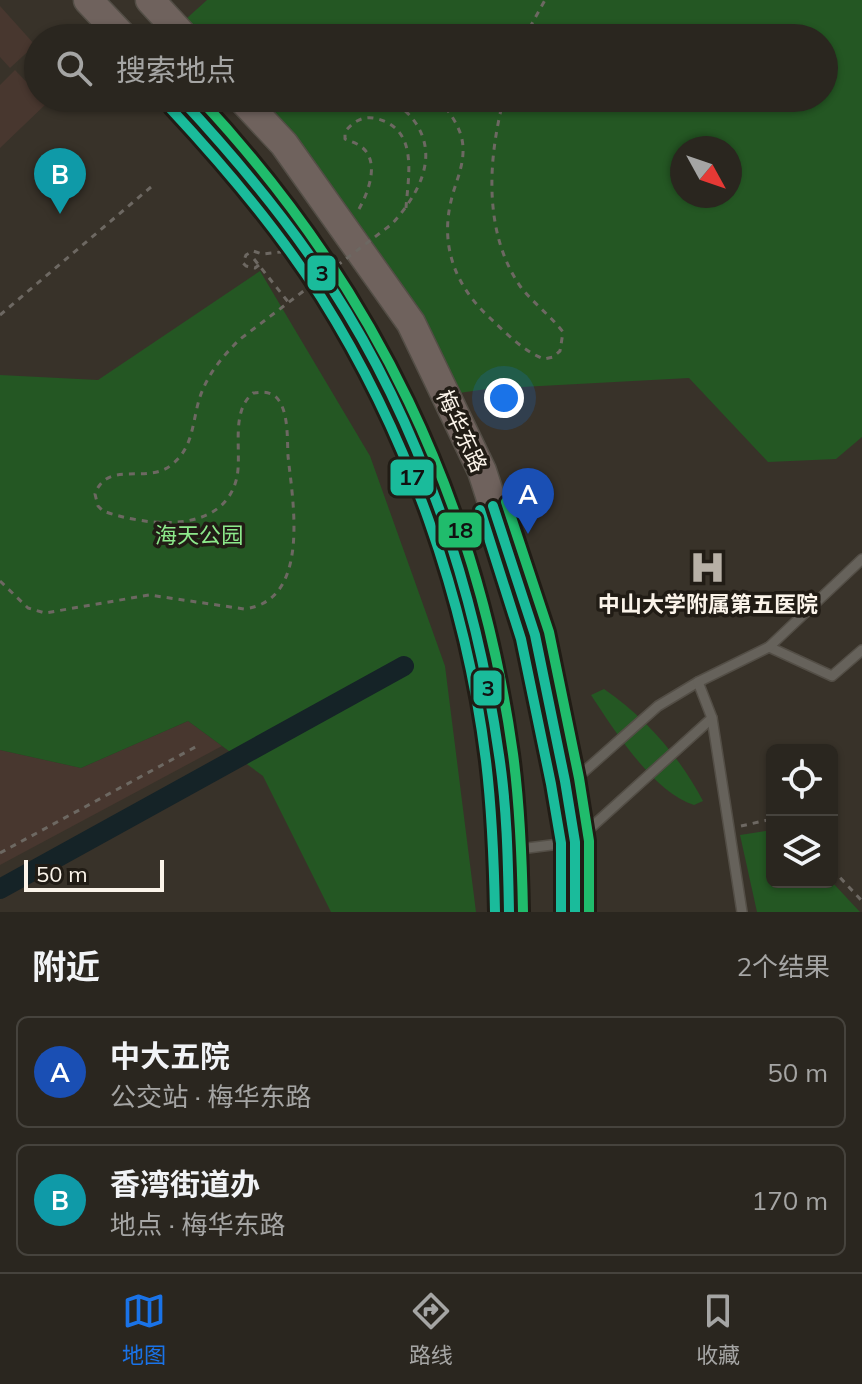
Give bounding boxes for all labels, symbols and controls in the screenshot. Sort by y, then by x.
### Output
search box [24,24,838,112]
icon: search [52,46,96,90]
text: 搜索地点 [116,51,236,89]
north arrow [670,136,742,208]
pin: B [34,148,86,214]
line badge: 3 [306,254,337,292]
text: 3 [315,259,329,287]
your location [484,378,524,418]
street label: 梅华东路 [431,385,493,477]
line badge: 17 [389,458,435,497]
text: 17 [399,463,425,491]
pin: A [502,468,554,534]
line badge: 18 [437,511,483,549]
text: 18 [447,516,473,544]
park label: 海天公园 [155,521,243,549]
hospital icon: 中山大学附属第五医院 [689,549,727,587]
place label: 中山大学附属第五医院 [598,590,818,618]
line badge: 3 [472,669,503,707]
text: 3 [481,674,495,702]
map controls [766,744,838,888]
button: locate [766,744,838,816]
button: layers [766,816,838,888]
scale bar [24,856,164,892]
text: 50 m [36,860,87,888]
text: 附近 [32,945,100,988]
text: 2个结果 [736,950,830,983]
text: 中大五院 [110,1037,230,1075]
text: A [50,1056,70,1089]
text: 50 m [767,1056,828,1089]
text: 公交站 · 梅华东路 [110,1080,312,1113]
text: 香湾街道办 [110,1165,260,1203]
text: B [51,1184,69,1217]
text: 170 m [752,1184,828,1217]
text: 地点 · 梅华东路 [110,1208,286,1241]
tab: 地图 [122,1289,166,1369]
tab: 路线 [409,1289,453,1369]
tab: 收藏 [696,1289,740,1369]

